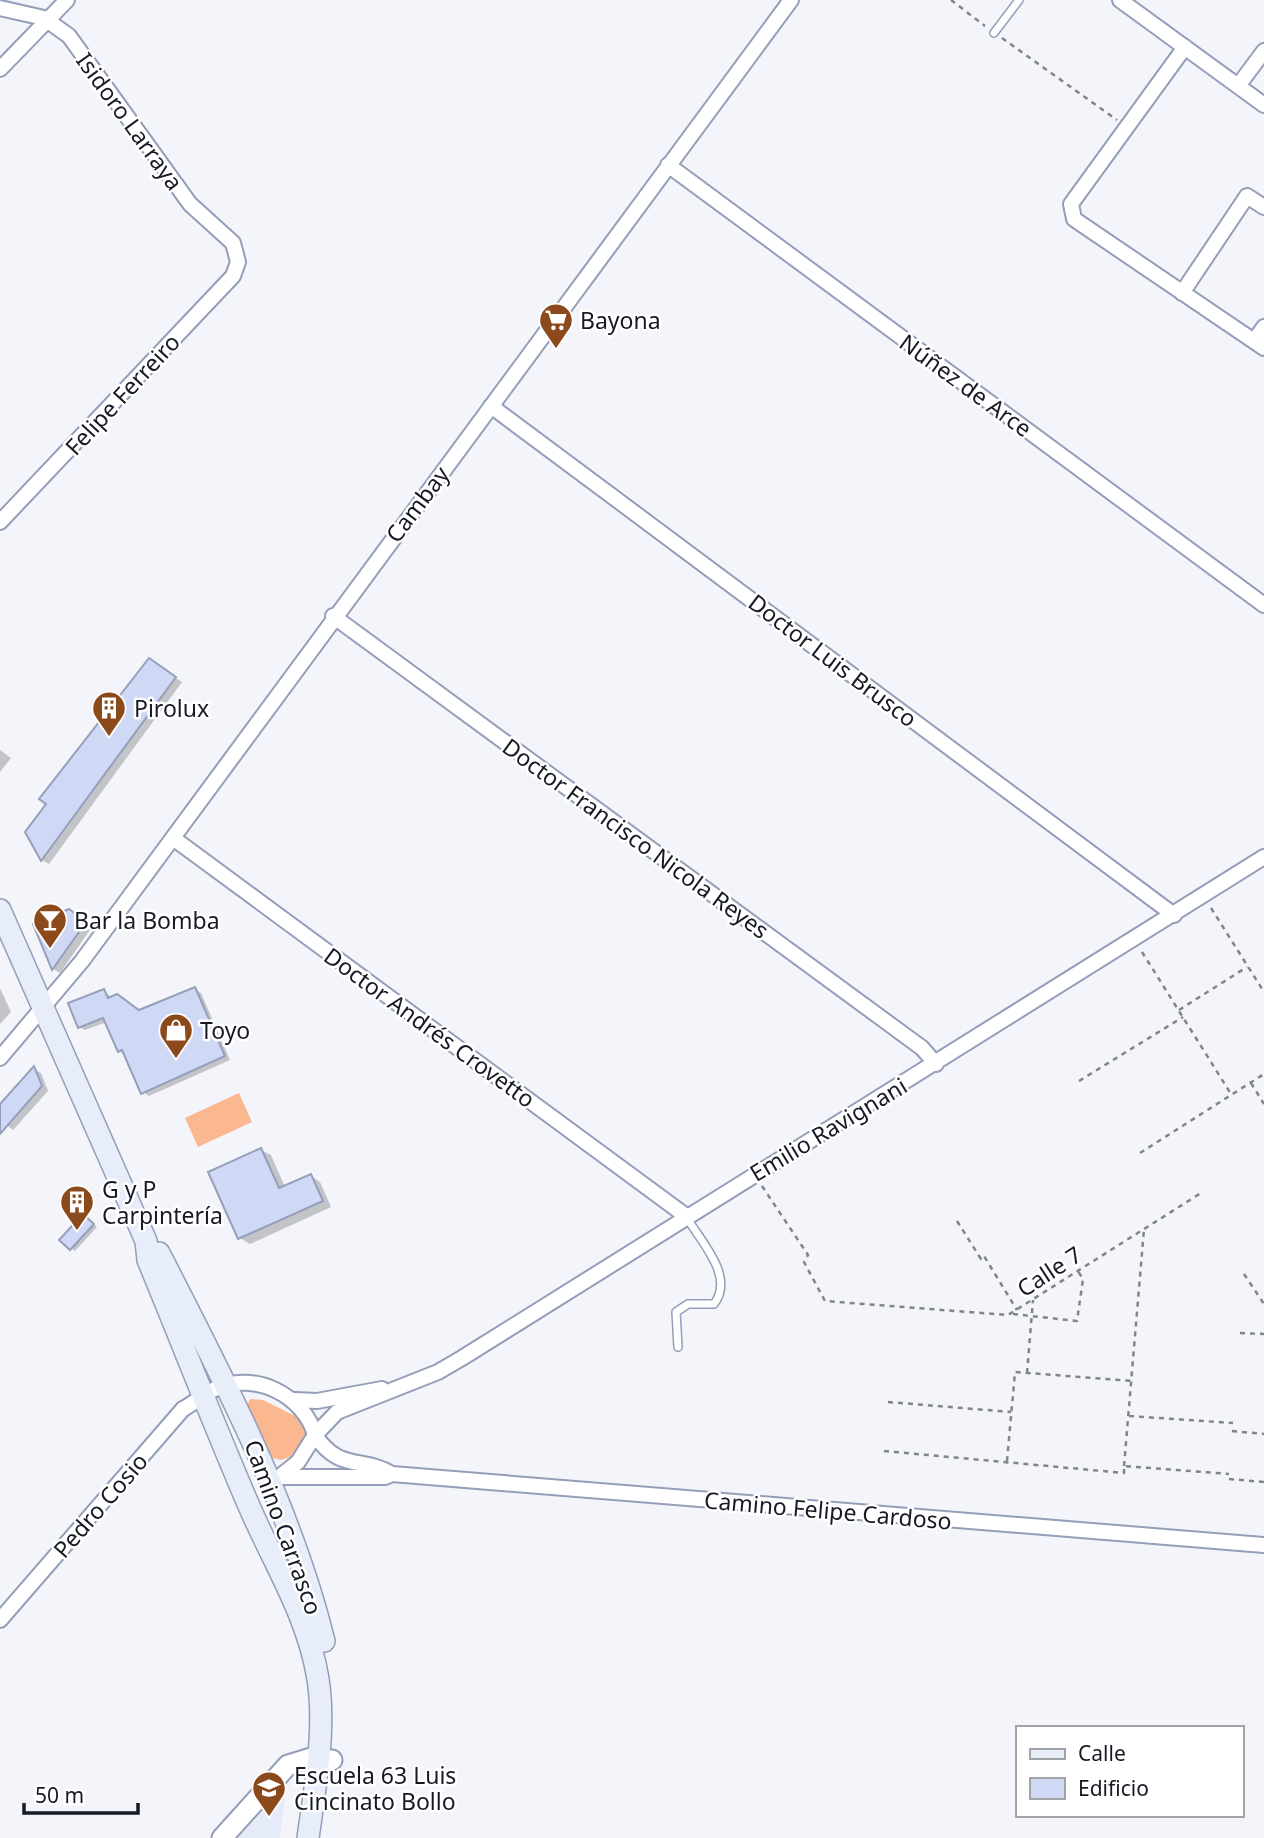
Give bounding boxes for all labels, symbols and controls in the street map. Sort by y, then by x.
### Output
street label: Isidoro Larraya [69,46,191,196]
supermarket icon: Bayona [537,301,575,350]
place label: Bayona [580,304,661,336]
street label: Felipe Ferreiro [57,326,187,462]
street label: Núñez de Arce [893,326,1039,444]
street label: Cambay [378,459,456,549]
street label: Doctor Luis Brusco [742,586,924,734]
building icon: Pirolux [90,689,128,738]
place label: Pirolux [134,692,209,724]
street label: Doctor Francisco Nicola Reyes [496,730,776,946]
bar icon: Bar la Bomba [31,901,69,950]
place label: Bar la Bomba [74,904,220,936]
street label: Doctor Andrés Crovetto [318,939,542,1115]
shop icon: Toyo [157,1011,195,1060]
place label: Toyo [200,1014,250,1046]
street label: Emilio Ravignani [743,1069,913,1189]
place label: G y P Carpintería [102,1173,223,1231]
building icon: G y P Carpintería [58,1183,96,1232]
street label: Calle 7 [1010,1238,1088,1304]
street label: Camino Carrasco [238,1435,330,1619]
street label: Pedro Cosio [46,1446,154,1564]
street label: Camino Felipe Cardoso [703,1483,953,1537]
legend [1016,1726,1243,1817]
text: Calle [1078,1739,1126,1767]
place label: Escuela 63 Luis Cincinato Bollo [294,1759,456,1817]
school or university icon: Escuela 63 Luis Cincinato Bollo [250,1769,288,1818]
scale bar [24,1772,138,1816]
text: Edificio [1078,1774,1149,1802]
text: 50 m [35,1781,84,1809]

